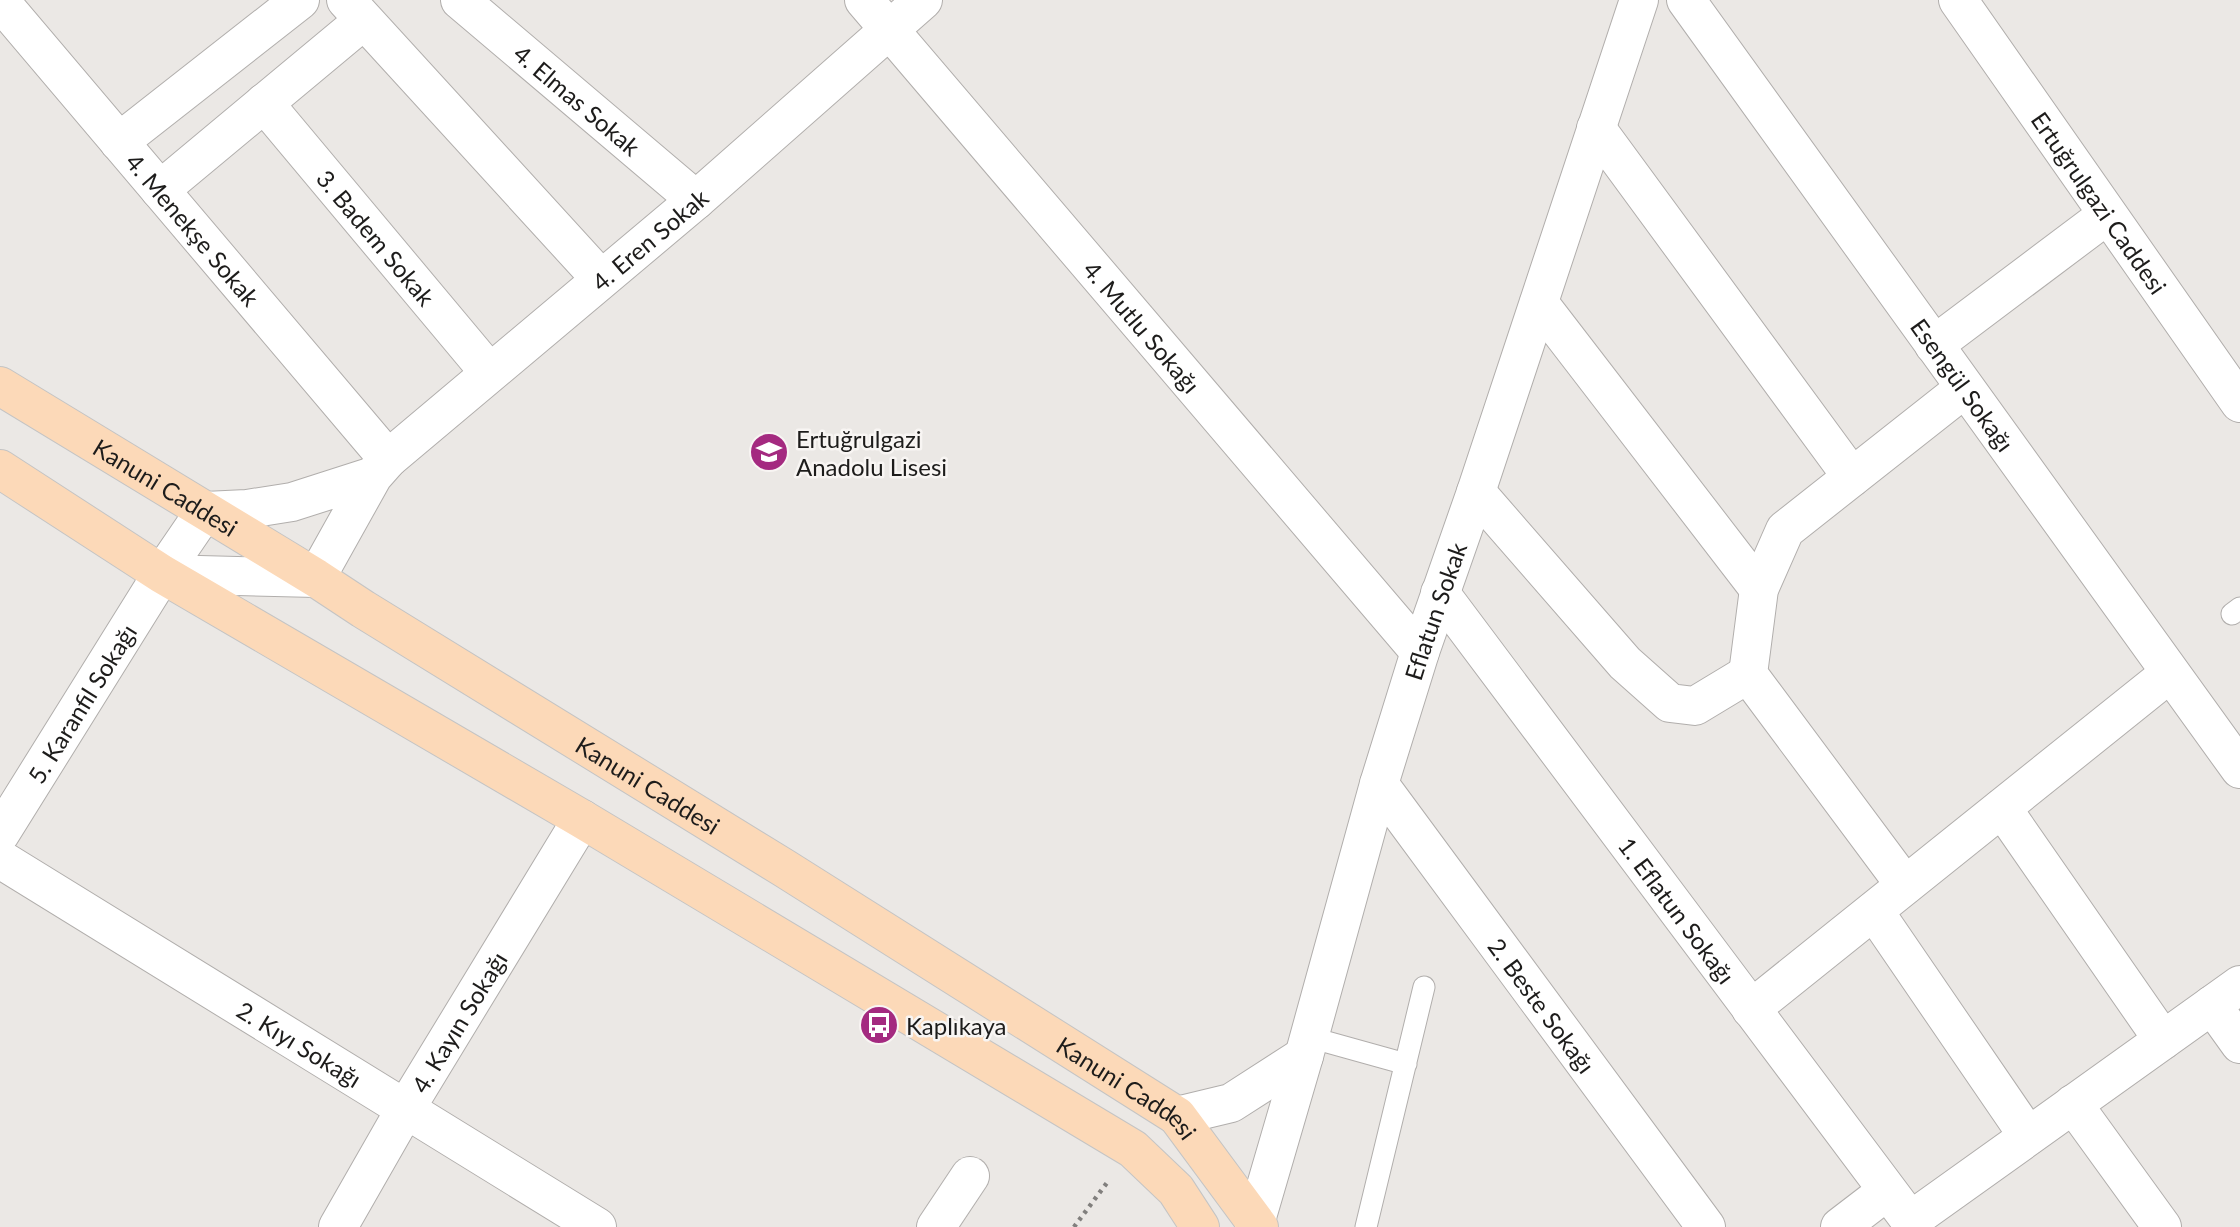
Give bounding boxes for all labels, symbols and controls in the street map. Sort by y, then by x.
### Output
street label: 4. Elmas Sokak [508,38,647,162]
street label: Ertuğrulgazi Caddesi [2026,106,2173,299]
street label: 4. Menekşe Sokak [121,147,267,312]
street label: 3. Badem Sokak [311,164,442,312]
street label: 4. Eren Sokak [585,182,714,296]
street label: 4. Mutlu Sokağı [1078,255,1207,398]
street label: Esengül Sokağı [1905,312,2021,457]
place label: Ertuğrulgazi Anadolu Lisesi [796,424,947,481]
school or university icon: Ertuğrulgazi Anadolu Lisesi [748,431,790,473]
street label: Kanuni Caddesi [88,432,243,542]
street label: Eflatun Sokak [1398,538,1472,683]
street label: 5. Karanfil Sokağı [21,618,142,788]
street label: Kanuni Caddesi [571,729,726,840]
street label: 1. Eflatun Sokağı [1613,831,1742,989]
street label: 2. Beste Sokağı [1483,932,1602,1078]
street label: 4. Kayın Sokağı [405,946,512,1098]
street label: 2. Kıyı Sokağı [232,994,367,1093]
bus stop icon: Kaplıkaya [858,1004,900,1046]
place label: Kaplıkaya [906,1011,1007,1040]
street label: Kanuni Caddesi [1052,1030,1203,1145]

